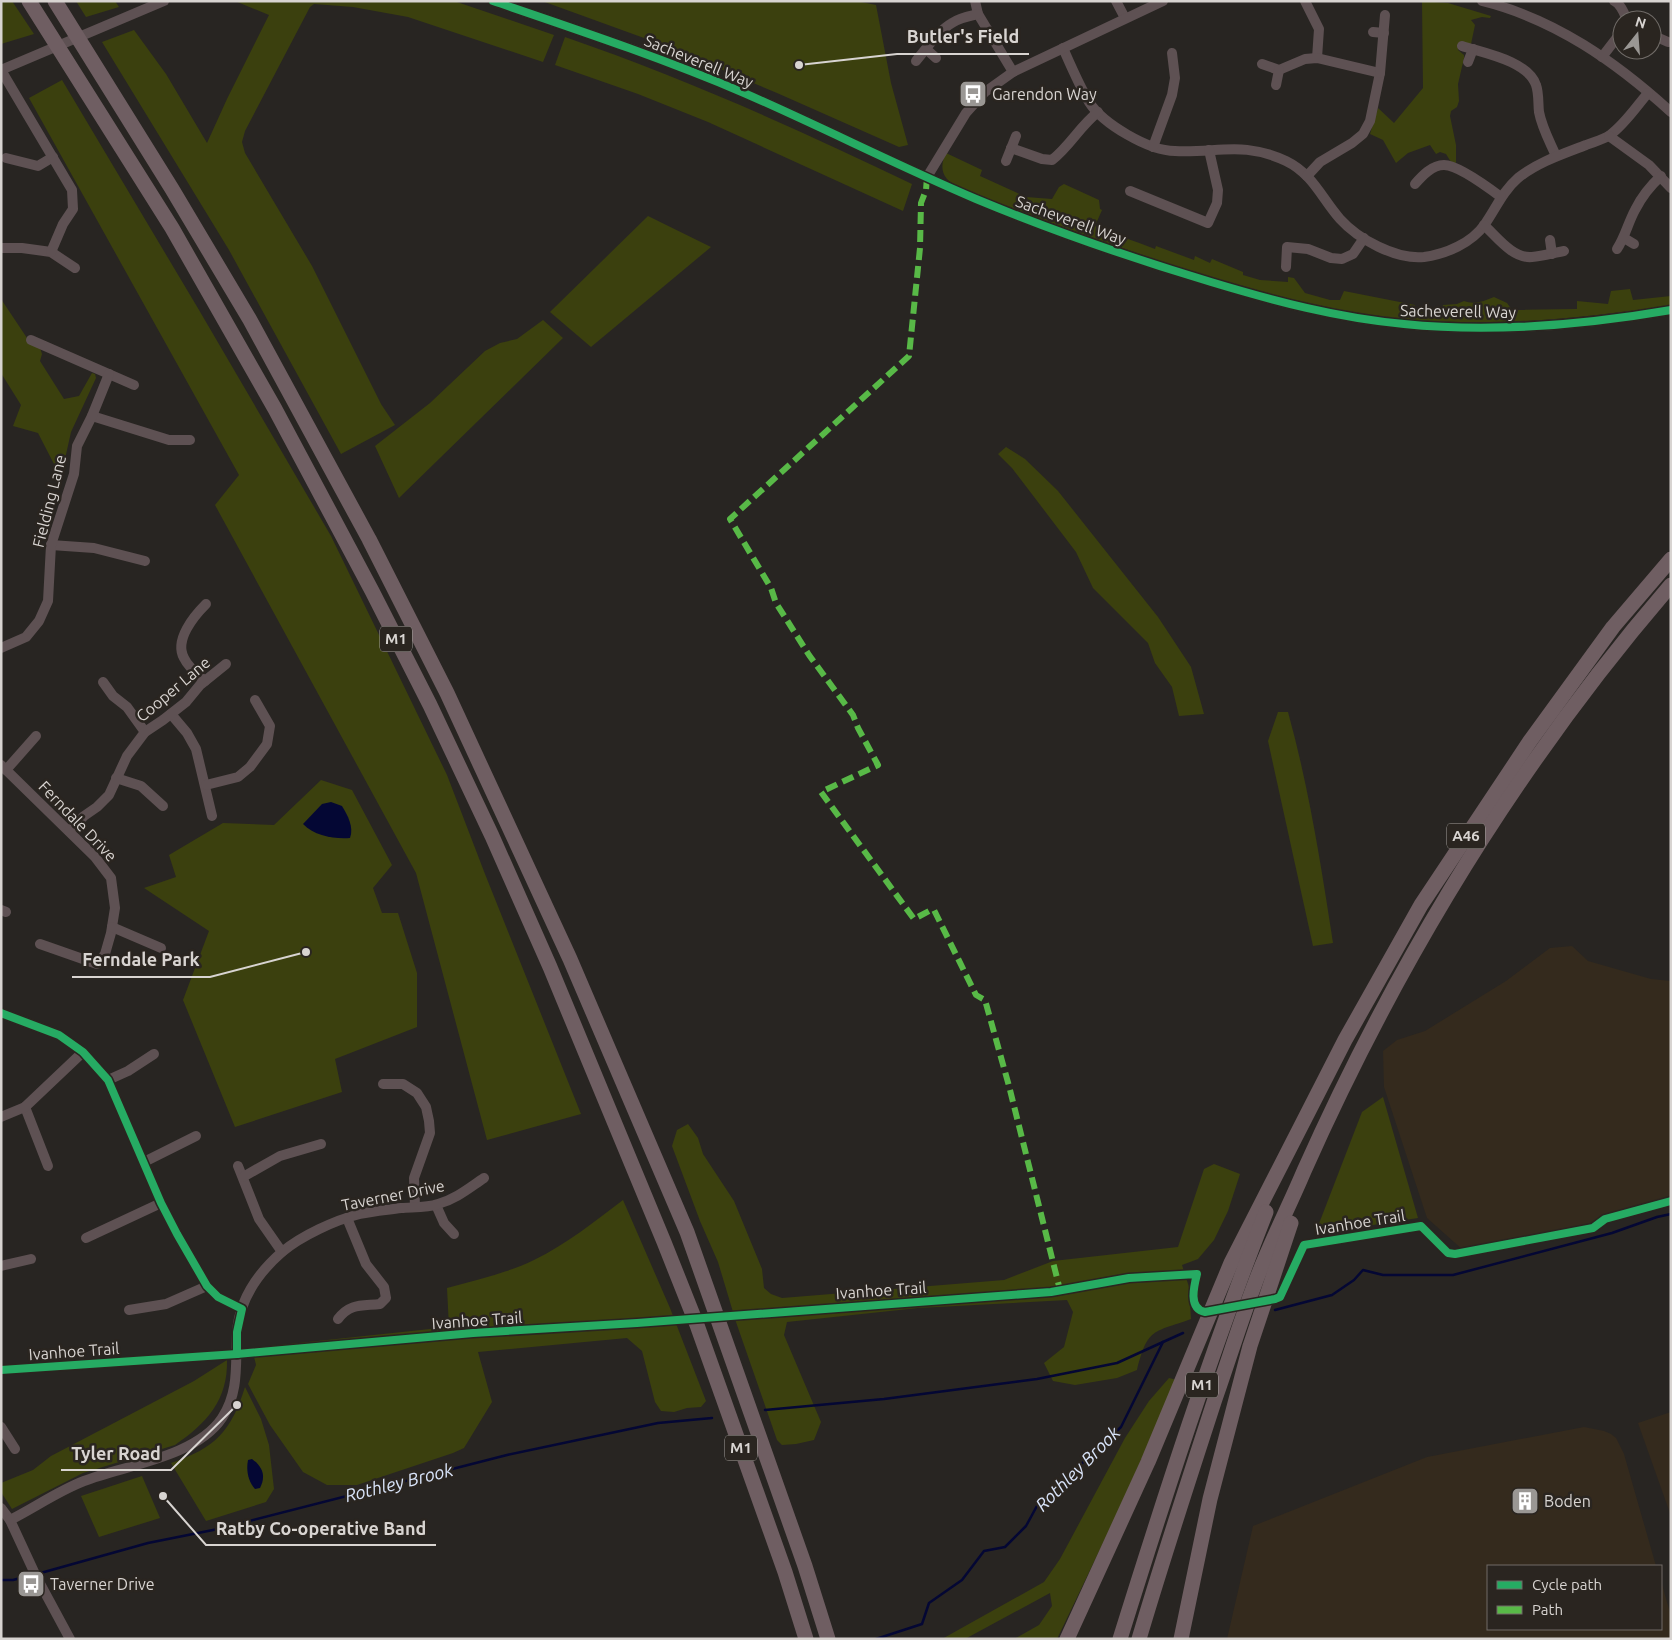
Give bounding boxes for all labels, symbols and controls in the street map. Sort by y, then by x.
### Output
north arrow [1612,10,1662,60]
text: N [1633,13,1648,32]
callout: Butler's Field [897,21,1029,54]
text: Butler's Field [907,26,1019,46]
street label: Sacheverell Way [642,31,756,91]
bus stop icon: Garendon Way [958,79,988,109]
place label: Garendon Way [992,85,1097,103]
street label: Sacheverell Way [1013,192,1129,248]
street label: Sacheverell Way [1400,301,1516,321]
street label: Fielding Lane [29,453,69,549]
road number: M1 [380,626,412,652]
street label: Cooper Lane [132,653,214,725]
street label: Ferndale Drive [35,777,121,865]
road number: A46 [1447,824,1485,848]
callout: Ferndale Park [72,944,210,977]
text: Ferndale Park [82,949,200,969]
street label: Taverner Drive [340,1176,446,1214]
street label: Ivanhoe Trail [1314,1206,1406,1238]
street label: Ivanhoe Trail [835,1278,927,1302]
street label: Ivanhoe Trail [431,1308,523,1332]
street label: Ivanhoe Trail [28,1339,120,1363]
road number: M1 [1186,1372,1218,1398]
water label: Rothley Brook [1031,1421,1124,1515]
road number: M1 [725,1436,757,1460]
callout: Tyler Road [61,1437,171,1470]
text: Tyler Road [71,1443,161,1463]
water label: Rothley Brook [343,1459,456,1505]
building icon: Boden [1510,1486,1540,1516]
place label: Boden [1544,1492,1591,1510]
callout: Ratby Co-operative Band [206,1512,436,1545]
text: Ratby Co-operative Band [216,1518,426,1538]
legend [1487,1565,1662,1630]
bus stop icon: Taverner Drive [16,1569,46,1599]
place label: Taverner Drive [50,1575,155,1593]
text: Cycle path [1532,1576,1602,1593]
text: Path [1532,1601,1563,1618]

